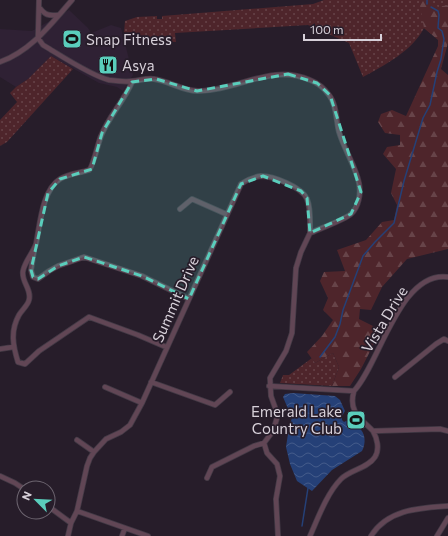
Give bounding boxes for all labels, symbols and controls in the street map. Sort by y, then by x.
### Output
scale bar [304,16,381,42]
text: 100 m [310,22,344,36]
sports icon: Snap Fitness [61,28,83,50]
place label: Snap Fitness [86,30,172,48]
restaurant icon: Asya [97,54,119,76]
place label: Asya [122,56,154,74]
street label: Summit Drive [148,253,202,345]
street label: Vista Drive [357,283,411,355]
place label: Emerald Lake Country Club [251,402,342,437]
sports icon: Emerald Lake Country Club [345,409,367,431]
north arrow [16,480,56,520]
text: N [19,489,34,502]

